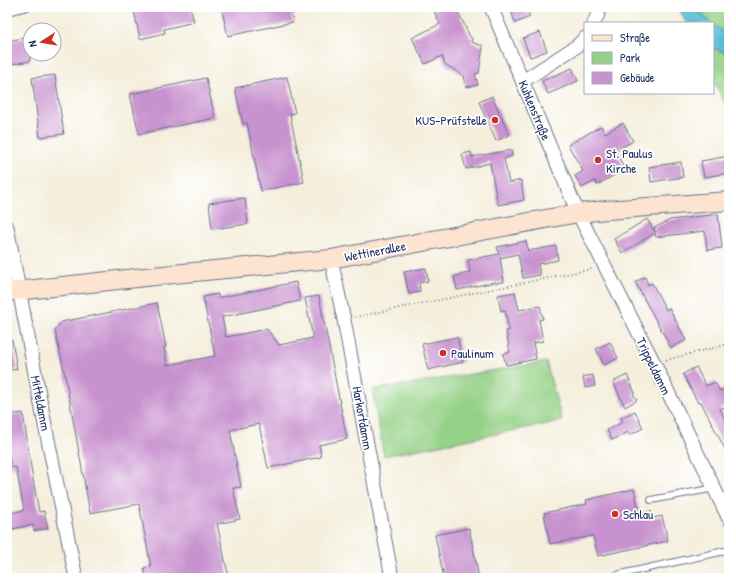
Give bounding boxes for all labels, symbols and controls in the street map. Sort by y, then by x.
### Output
north arrow [22,22,62,62]
legend [584,22,714,94]
text: Straße [620,29,650,46]
text: N [25,40,40,48]
text: Park [620,49,640,66]
text: Gebäude [620,69,655,86]
street label: Kuhlenstraße [514,77,556,143]
place label: KUS-Prüfstelle [415,111,487,129]
marker: KUS-Prüfstelle [490,115,500,125]
place label: St. Paulus Kirche [606,144,652,177]
marker: St. Paulus Kirche [593,155,603,165]
street label: Wettinerallee [343,236,407,266]
street label: Trippeldamm [632,334,676,398]
place label: Paulinum [451,344,494,362]
marker: Paulinum [438,348,448,358]
street label: Mitteldamm [27,374,55,432]
street label: Harkortdamm [349,385,377,451]
place label: Schlau [623,505,653,523]
marker: Schlau [610,509,620,519]

